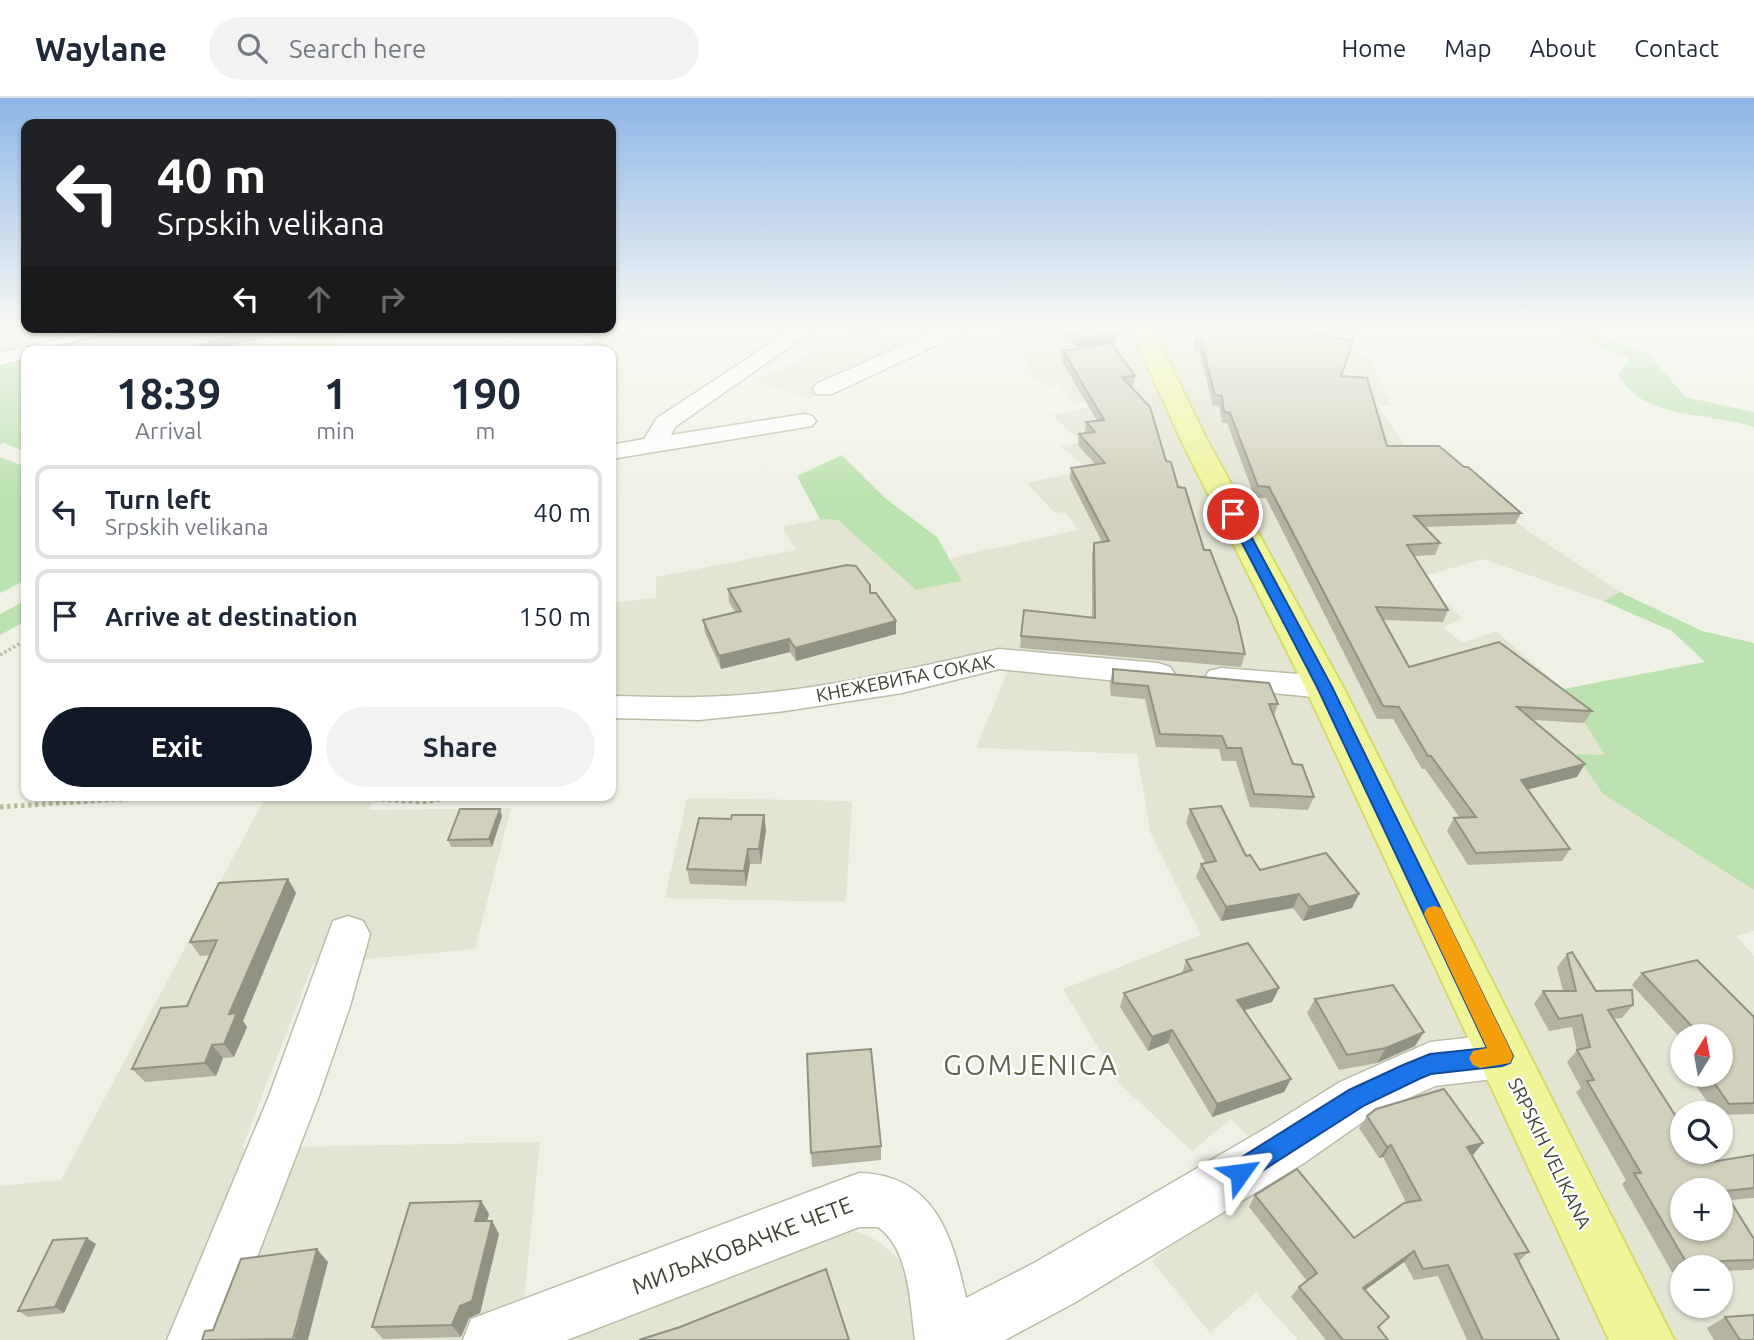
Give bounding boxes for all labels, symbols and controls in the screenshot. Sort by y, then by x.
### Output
search box [209,17,699,80]
icon: search [233,29,271,67]
text: Waylane [35,30,167,67]
text: Search here [289,34,426,63]
text: Home [1341,35,1406,62]
text: Map [1444,35,1491,62]
text: About [1529,35,1596,62]
text: Contact [1634,35,1719,62]
icon: left [42,147,133,238]
text: 40 m [157,147,266,202]
text: Srpskih velikana [157,205,385,241]
icon: left [227,280,265,318]
icon: ahead [300,280,338,318]
icon: right [373,280,411,318]
text: 18:39 [116,370,221,417]
text: 1 [324,370,347,417]
text: 190 [450,370,521,417]
text: Arrival [135,418,202,443]
text: min [316,418,355,443]
text: m [475,418,495,443]
pin [1203,484,1263,544]
text: Turn left [105,485,211,514]
icon: left [46,493,84,531]
icon: arrive [1214,495,1252,533]
text: 40 m [533,498,591,527]
text: Srpskih velikana [105,514,269,539]
icon: arrive [46,597,84,635]
text: Arrive at destination [105,602,358,631]
text: 150 m [519,602,591,631]
street label: КНЕЖЕВИЋА СОКАК [814,650,996,706]
button: Exit [42,707,312,787]
button: Share [326,707,595,787]
north arrow [1670,1024,1732,1087]
map controls [1670,1024,1733,1318]
district label: GOMJENICA [943,1049,1119,1080]
street label: SRPSKIH VELIKANA [1504,1074,1596,1233]
button: search [1670,1101,1733,1164]
position arrow [1203,1136,1277,1210]
button: + [1670,1178,1733,1241]
street label: МИЉАКОВАЧКЕ ЧЕТЕ [628,1191,856,1299]
button: − [1670,1255,1733,1318]

